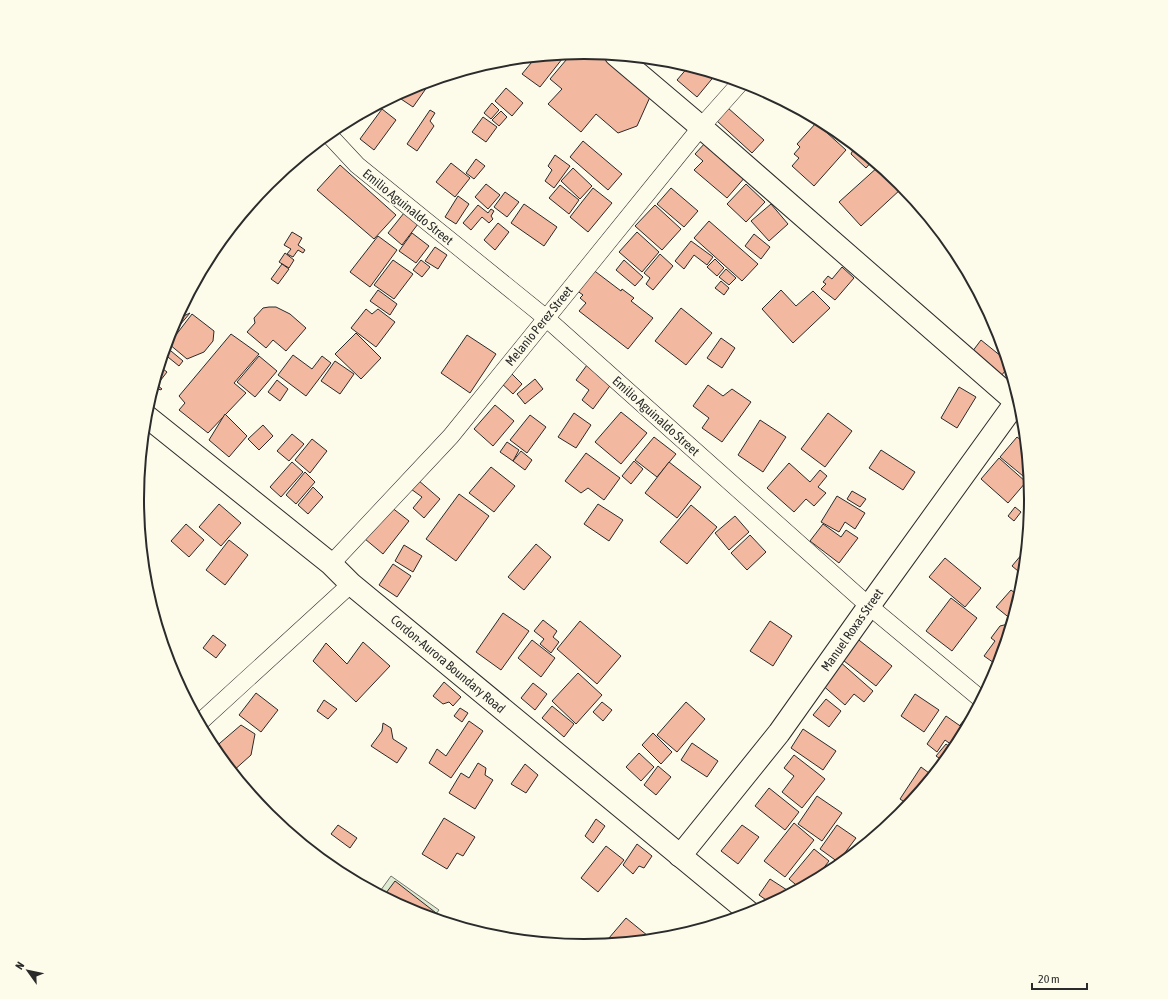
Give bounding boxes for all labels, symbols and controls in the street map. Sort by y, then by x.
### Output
street label: Emilio Aguinaldo Street [360,166,456,248]
street label: Melanio Perez Street [502,283,576,369]
street label: Emilio Aguinaldo Street [609,373,703,459]
street label: Manuel Roxas Street [818,586,886,674]
street label: Cordon-Aurora Boundary Road [388,612,508,716]
north arrow [8,951,48,991]
text: N [13,960,26,972]
scale bar [1032,965,1087,991]
text: 20 m [1038,972,1060,986]

